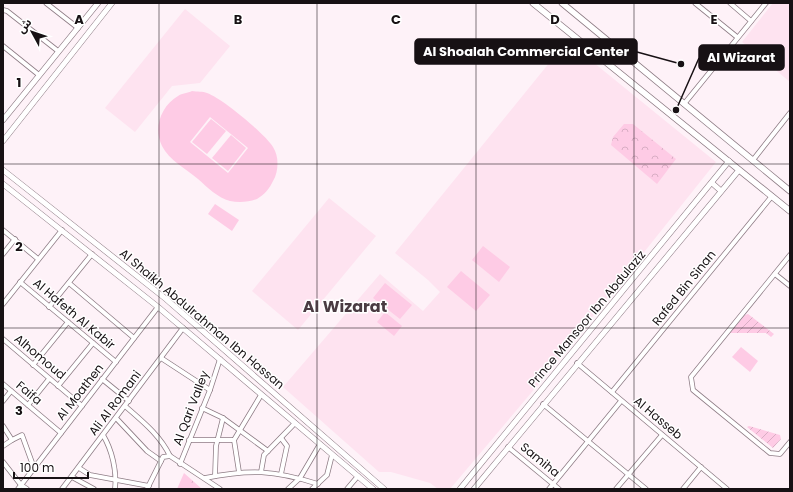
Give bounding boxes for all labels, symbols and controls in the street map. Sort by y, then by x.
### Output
text: A [74,10,84,29]
text: B [234,10,243,29]
text: C [391,10,401,29]
text: D [550,10,560,29]
text: E [710,10,718,29]
north arrow [12,12,52,52]
text: ش [13,15,35,36]
callout: Al Shoalah Commercial Center [415,39,637,64]
text: Al Shoalah Commercial Center [423,42,630,61]
callout: Al Wizarat [699,45,784,70]
text: Al Wizarat [707,48,775,67]
text: 1 [17,73,21,92]
text: 2 [15,237,23,256]
street label: Al Shaikh Abdulrahman Ibn Hassan [116,244,288,393]
street label: Prince Mansoor Ibn Abdulaziz [524,246,649,391]
street label: Rafed Bin Sinan [648,246,719,329]
street label: Al Hafeth Al Kabir [30,274,119,353]
district label: Al Wizarat [303,295,387,318]
street label: Alhomoud [11,330,70,383]
street label: Al Moathen [52,360,107,424]
street label: Ali Al Romani [84,367,145,439]
street label: Al Qari Valley [168,368,213,448]
street label: Faifa [13,377,46,409]
street label: Al Hasseb [630,392,686,443]
text: 3 [15,401,23,420]
street label: Samiha [517,438,564,481]
scale bar [14,454,88,480]
text: 100 m [20,459,54,476]

